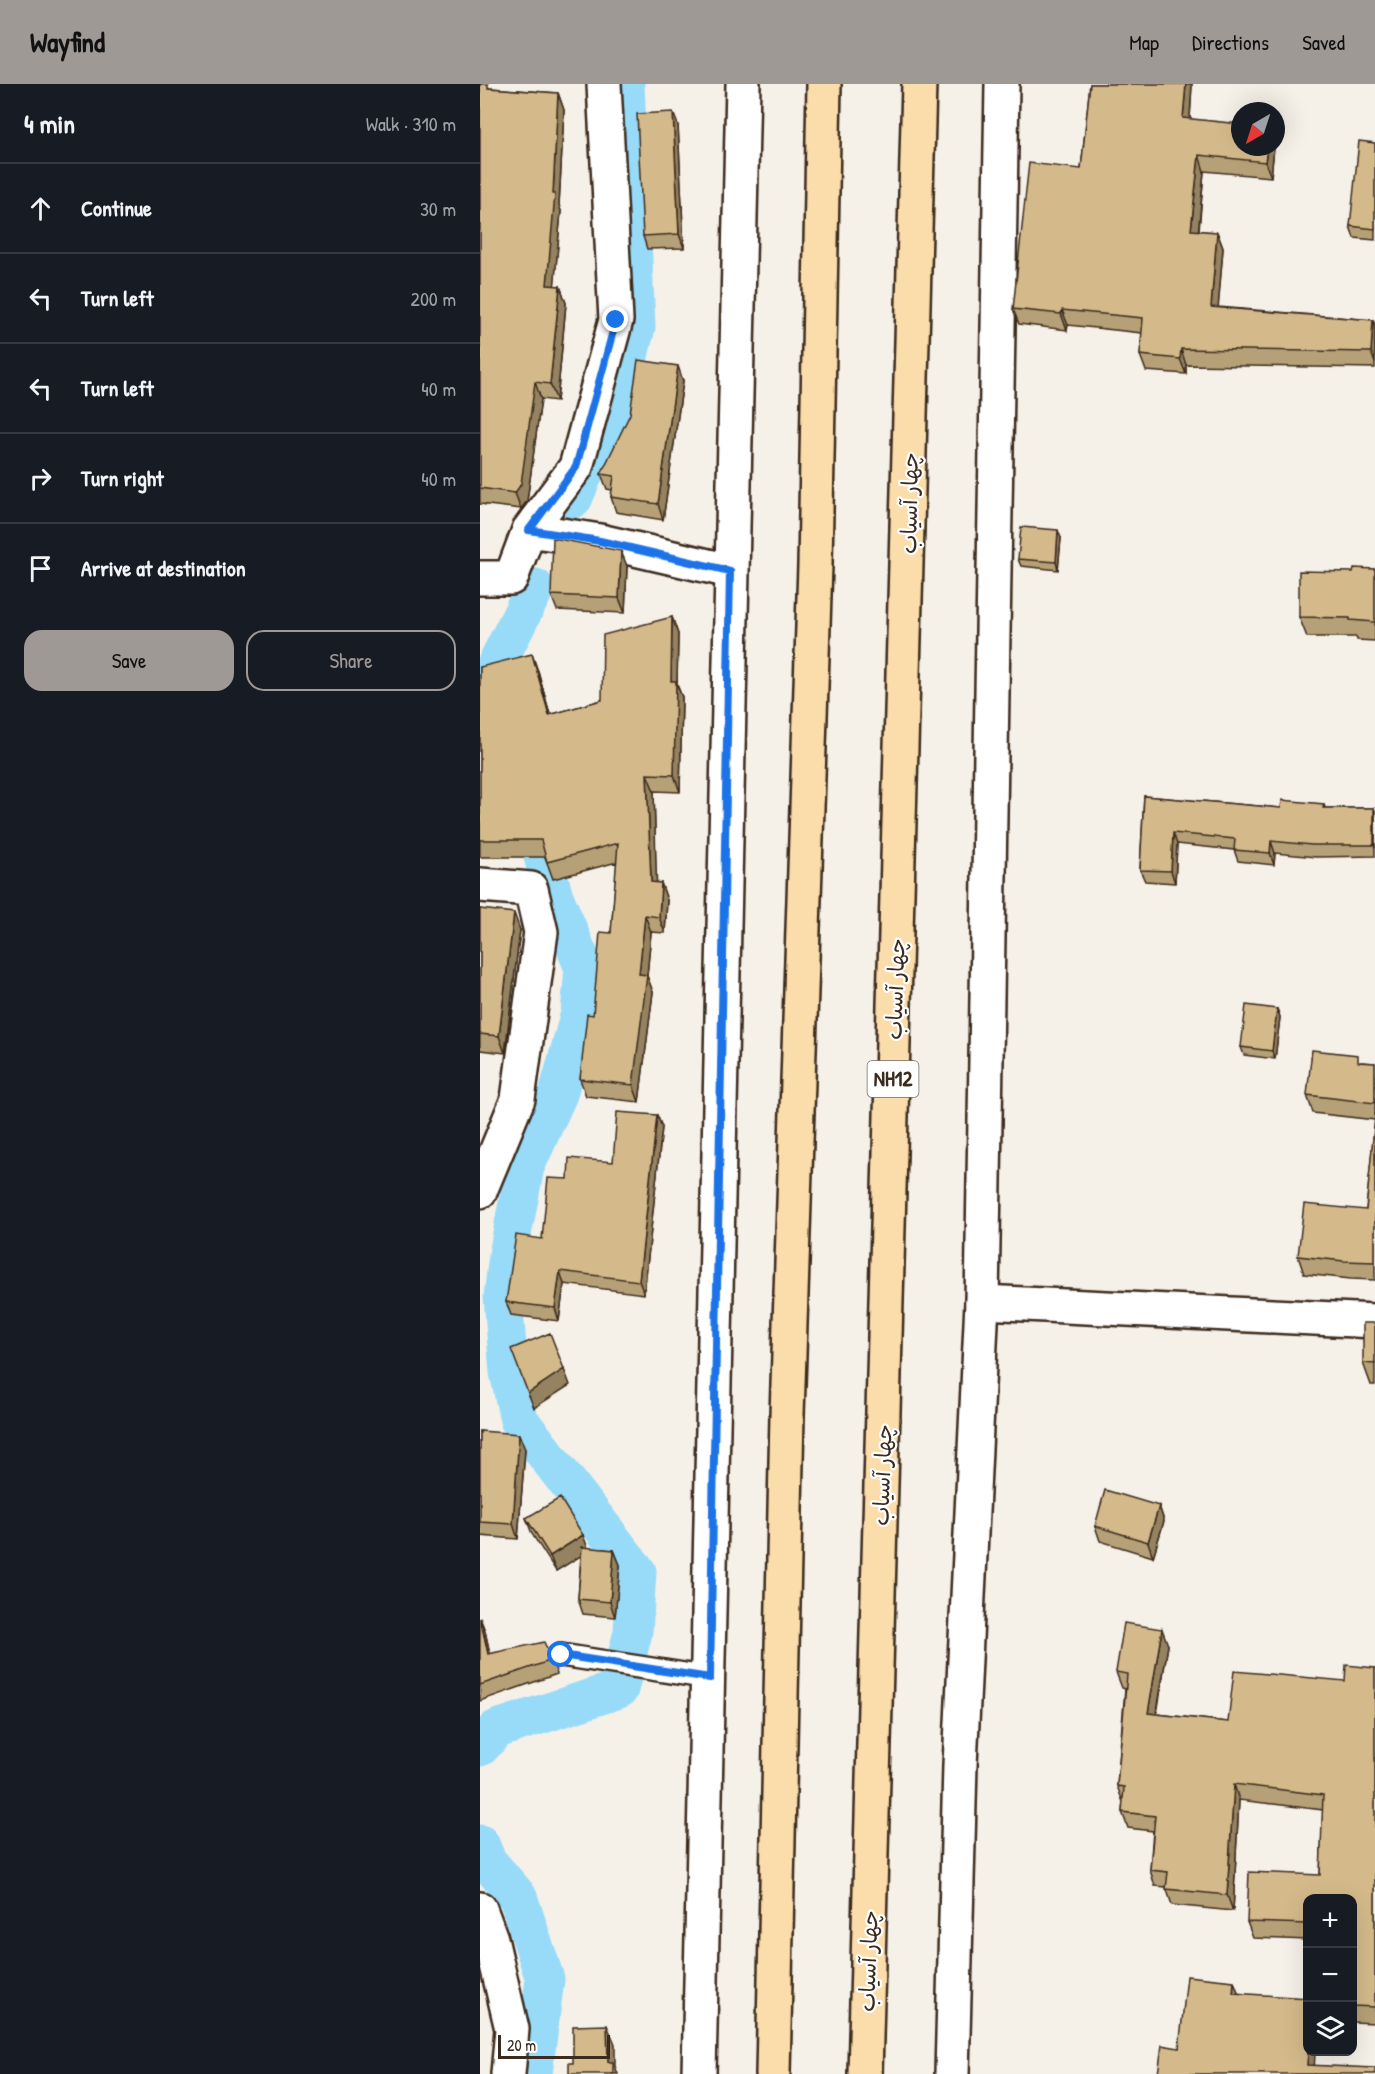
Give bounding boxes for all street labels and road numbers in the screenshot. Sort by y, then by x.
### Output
street label: چهار آسیاب [893,452,925,554]
street label: چهار آسیاب [878,938,912,1040]
road number: NH12 [868,1061,918,1097]
street label: چهار آسیاب [865,1424,899,1526]
street label: چهار آسیاب [851,1910,885,2012]

